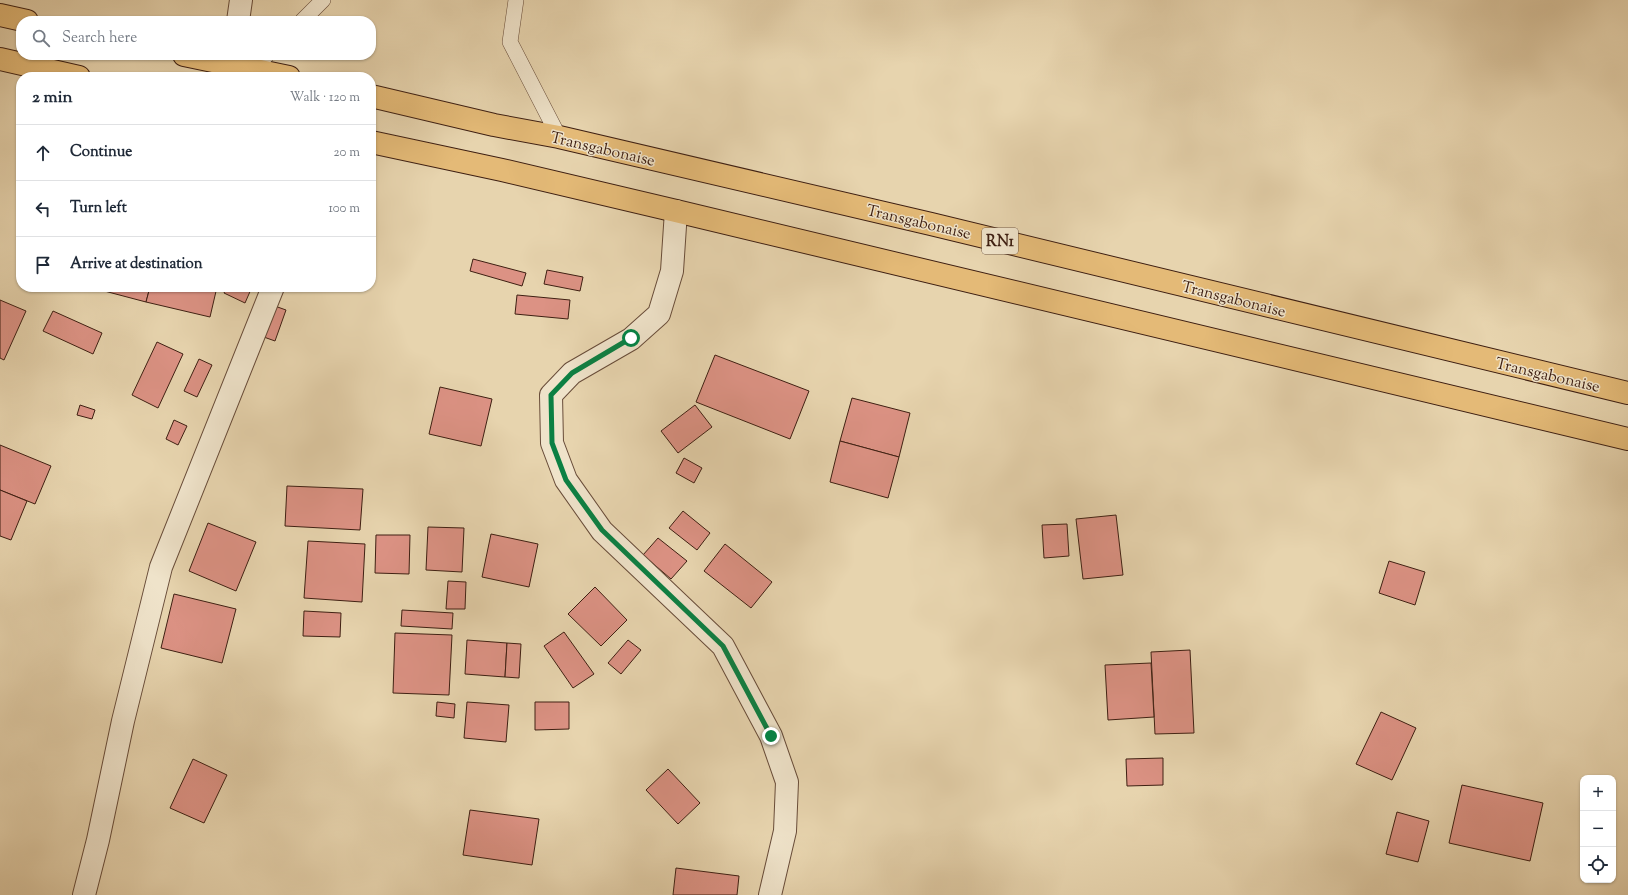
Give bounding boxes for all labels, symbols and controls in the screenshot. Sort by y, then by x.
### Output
search box [16,16,376,60]
icon: search [30,27,52,49]
text: Search here [62,28,137,49]
text: 2 min [32,86,73,110]
text: Walk · 120 m [290,89,360,107]
street label: Transgabonaise [548,127,657,174]
icon: ahead [32,142,54,164]
text: Continue [70,142,132,163]
text: 20 m [334,144,360,162]
icon: left [32,198,54,220]
text: Turn left [70,198,127,219]
text: 100 m [328,200,360,218]
street label: Transgabonaise [864,200,973,247]
road number: RN1 [982,228,1018,254]
icon: arrive [32,254,54,276]
text: Arrive at destination [70,254,203,275]
street label: Transgabonaise [1179,276,1288,324]
route start [622,329,640,347]
street label: Transgabonaise [1493,353,1602,400]
route end [762,727,780,745]
map controls [1580,775,1616,883]
button: + [1580,775,1616,811]
button: − [1580,811,1616,847]
button: locate [1580,847,1616,883]

